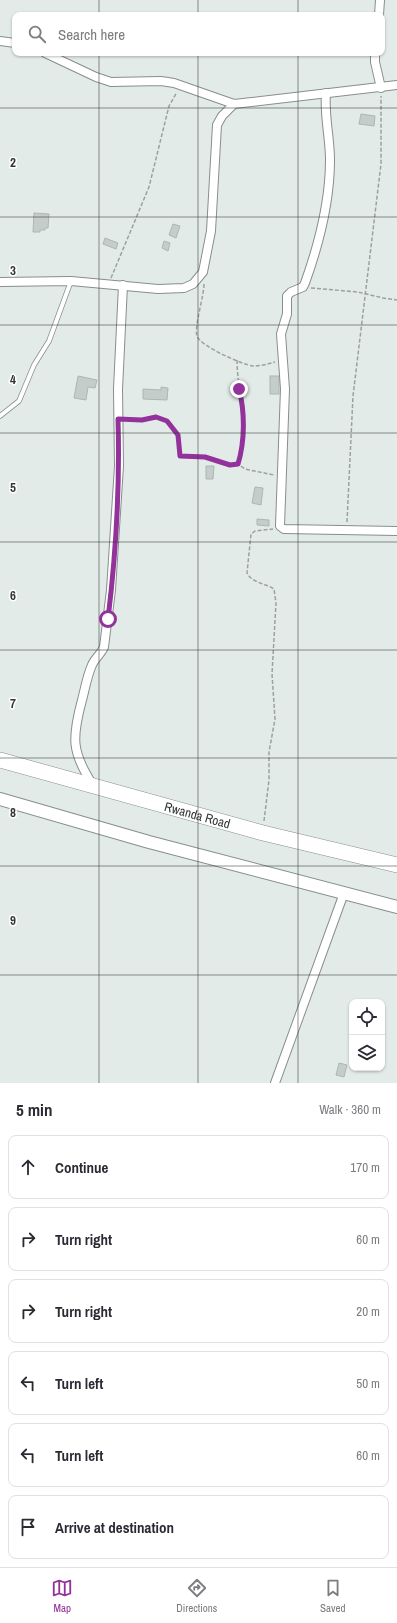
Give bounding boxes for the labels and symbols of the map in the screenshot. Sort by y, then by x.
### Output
text: 2 [10,154,16,171]
text: 3 [10,262,16,279]
text: 4 [10,371,16,388]
route end [230,380,248,398]
text: 5 [10,479,16,496]
text: 6 [10,587,16,604]
route start [99,610,117,628]
text: 7 [10,695,16,712]
street label: Rwanda Road [163,798,232,833]
text: 8 [10,804,16,821]
text: 9 [10,912,16,929]

